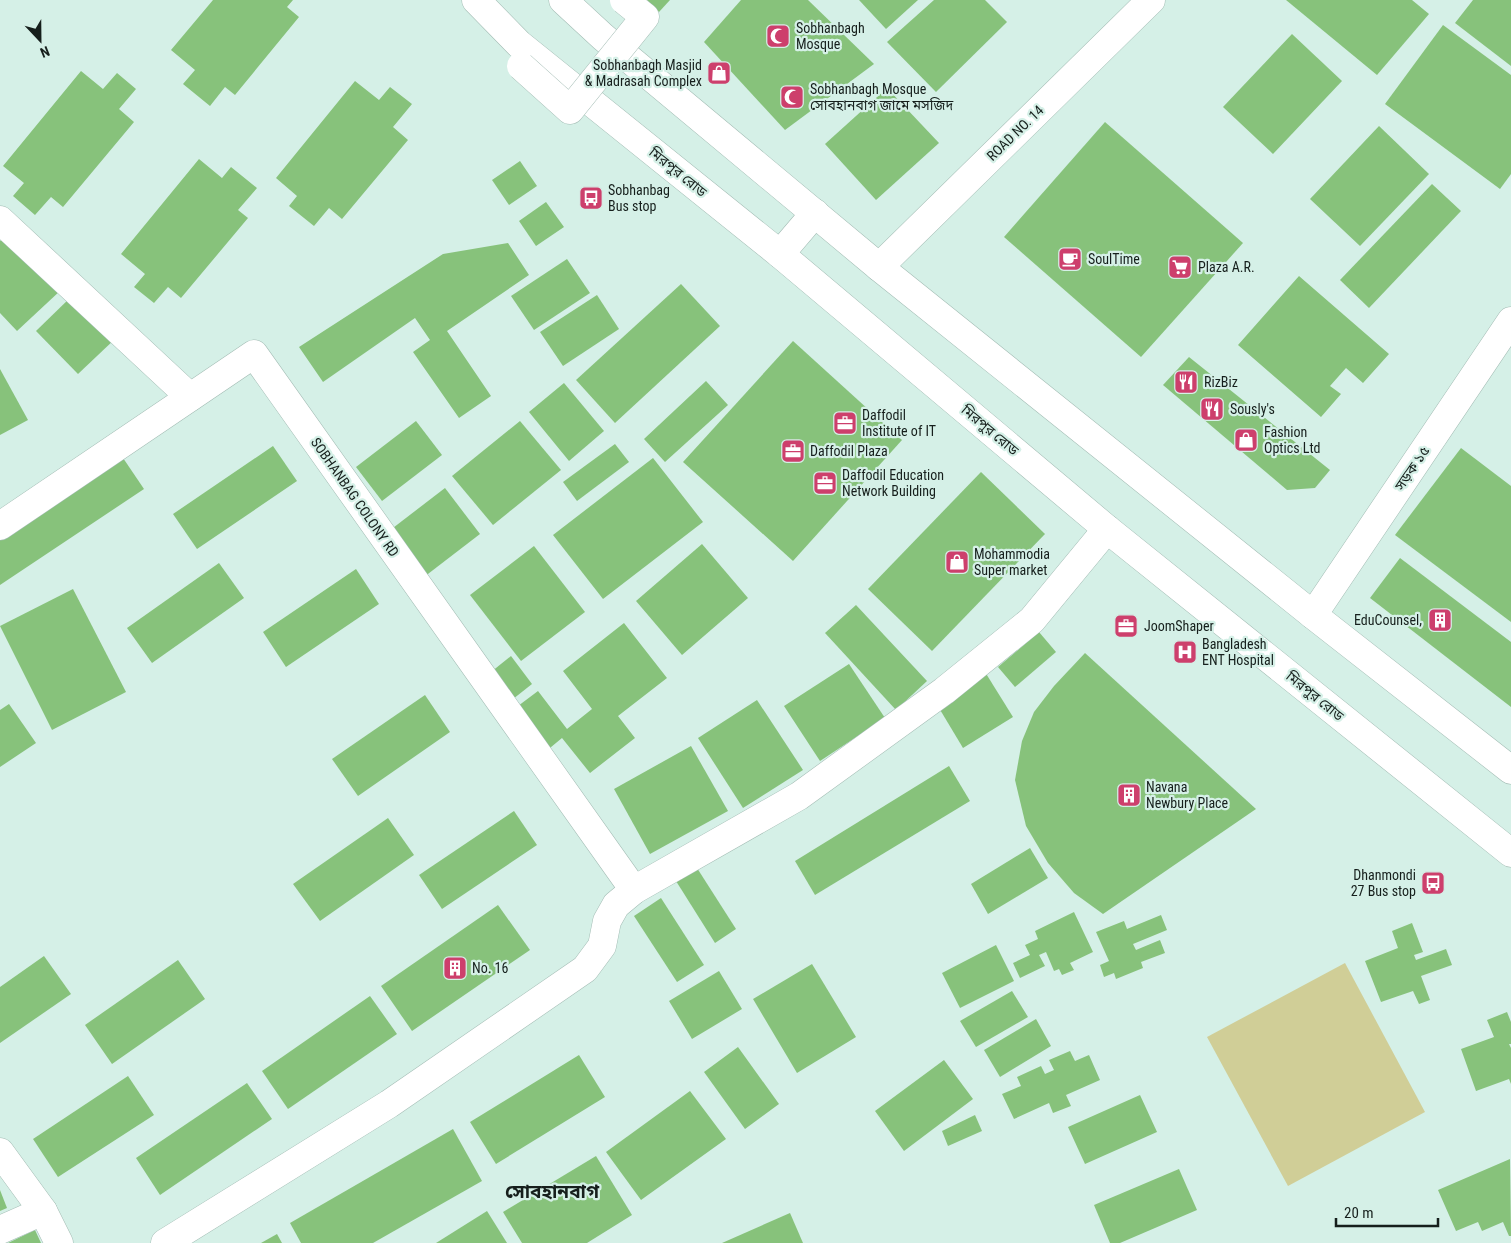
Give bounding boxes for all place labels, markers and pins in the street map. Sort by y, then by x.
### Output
place label: Sobhanbagh Mosque [796,20,865,52]
mosque icon: Sobhanbagh Mosque [765,23,791,49]
place label: Sobhanbagh Masjid & Madrasah Complex [585,57,702,89]
shop icon: Sobhanbagh Masjid & Madrasah Complex [706,60,732,86]
place label: Sobhanbagh Mosque সোবহানবাগ জামে মসজিদ [810,81,954,113]
mosque icon: Sobhanbagh Mosque সোবহানবাগ জামে মসজিদ [779,84,805,110]
place label: Sobhanbag Bus stop [608,182,670,214]
bus stop icon: Sobhanbag Bus stop [578,185,604,211]
cafe icon: SoulTime [1057,246,1083,272]
place label: SoulTime [1088,251,1140,267]
supermarket icon: Plaza A.R. [1167,254,1193,280]
place label: Plaza A.R. [1198,259,1255,275]
restaurant icon: RizBiz [1173,369,1199,395]
place label: RizBiz [1204,374,1238,390]
restaurant icon: Sously's [1199,396,1225,422]
place label: Sously's [1230,401,1275,417]
place label: Daffodil Institute of IT [862,407,936,439]
office icon: Daffodil Institute of IT [832,410,858,436]
place label: Fashion Optics Ltd [1264,424,1321,456]
shop icon: Fashion Optics Ltd [1233,427,1259,453]
office icon: Daffodil Plaza [780,438,806,464]
place label: Daffodil Plaza [810,443,888,459]
place label: Daffodil Education Network Building [842,467,944,499]
office icon: Daffodil Education Network Building [812,470,838,496]
place label: Mohammodia Super market [974,546,1050,578]
shop icon: Mohammodia Super market [944,549,970,575]
building icon: EduCounsel, [1427,607,1453,633]
place label: EduCounsel, [1354,612,1422,628]
office icon: JoomShaper [1113,613,1139,639]
place label: JoomShaper [1144,618,1214,634]
place label: Bangladesh ENT Hospital [1202,636,1274,668]
hospital icon: Bangladesh ENT Hospital [1172,639,1198,665]
place label: Navana Newbury Place [1146,779,1229,811]
building icon: Navana Newbury Place [1116,782,1142,808]
place label: Dhanmondi 27 Bus stop [1351,867,1416,899]
bus stop icon: Dhanmondi 27 Bus stop [1420,870,1446,896]
building icon: No. 16 [442,955,468,981]
place label: No. 16 [472,960,509,976]

